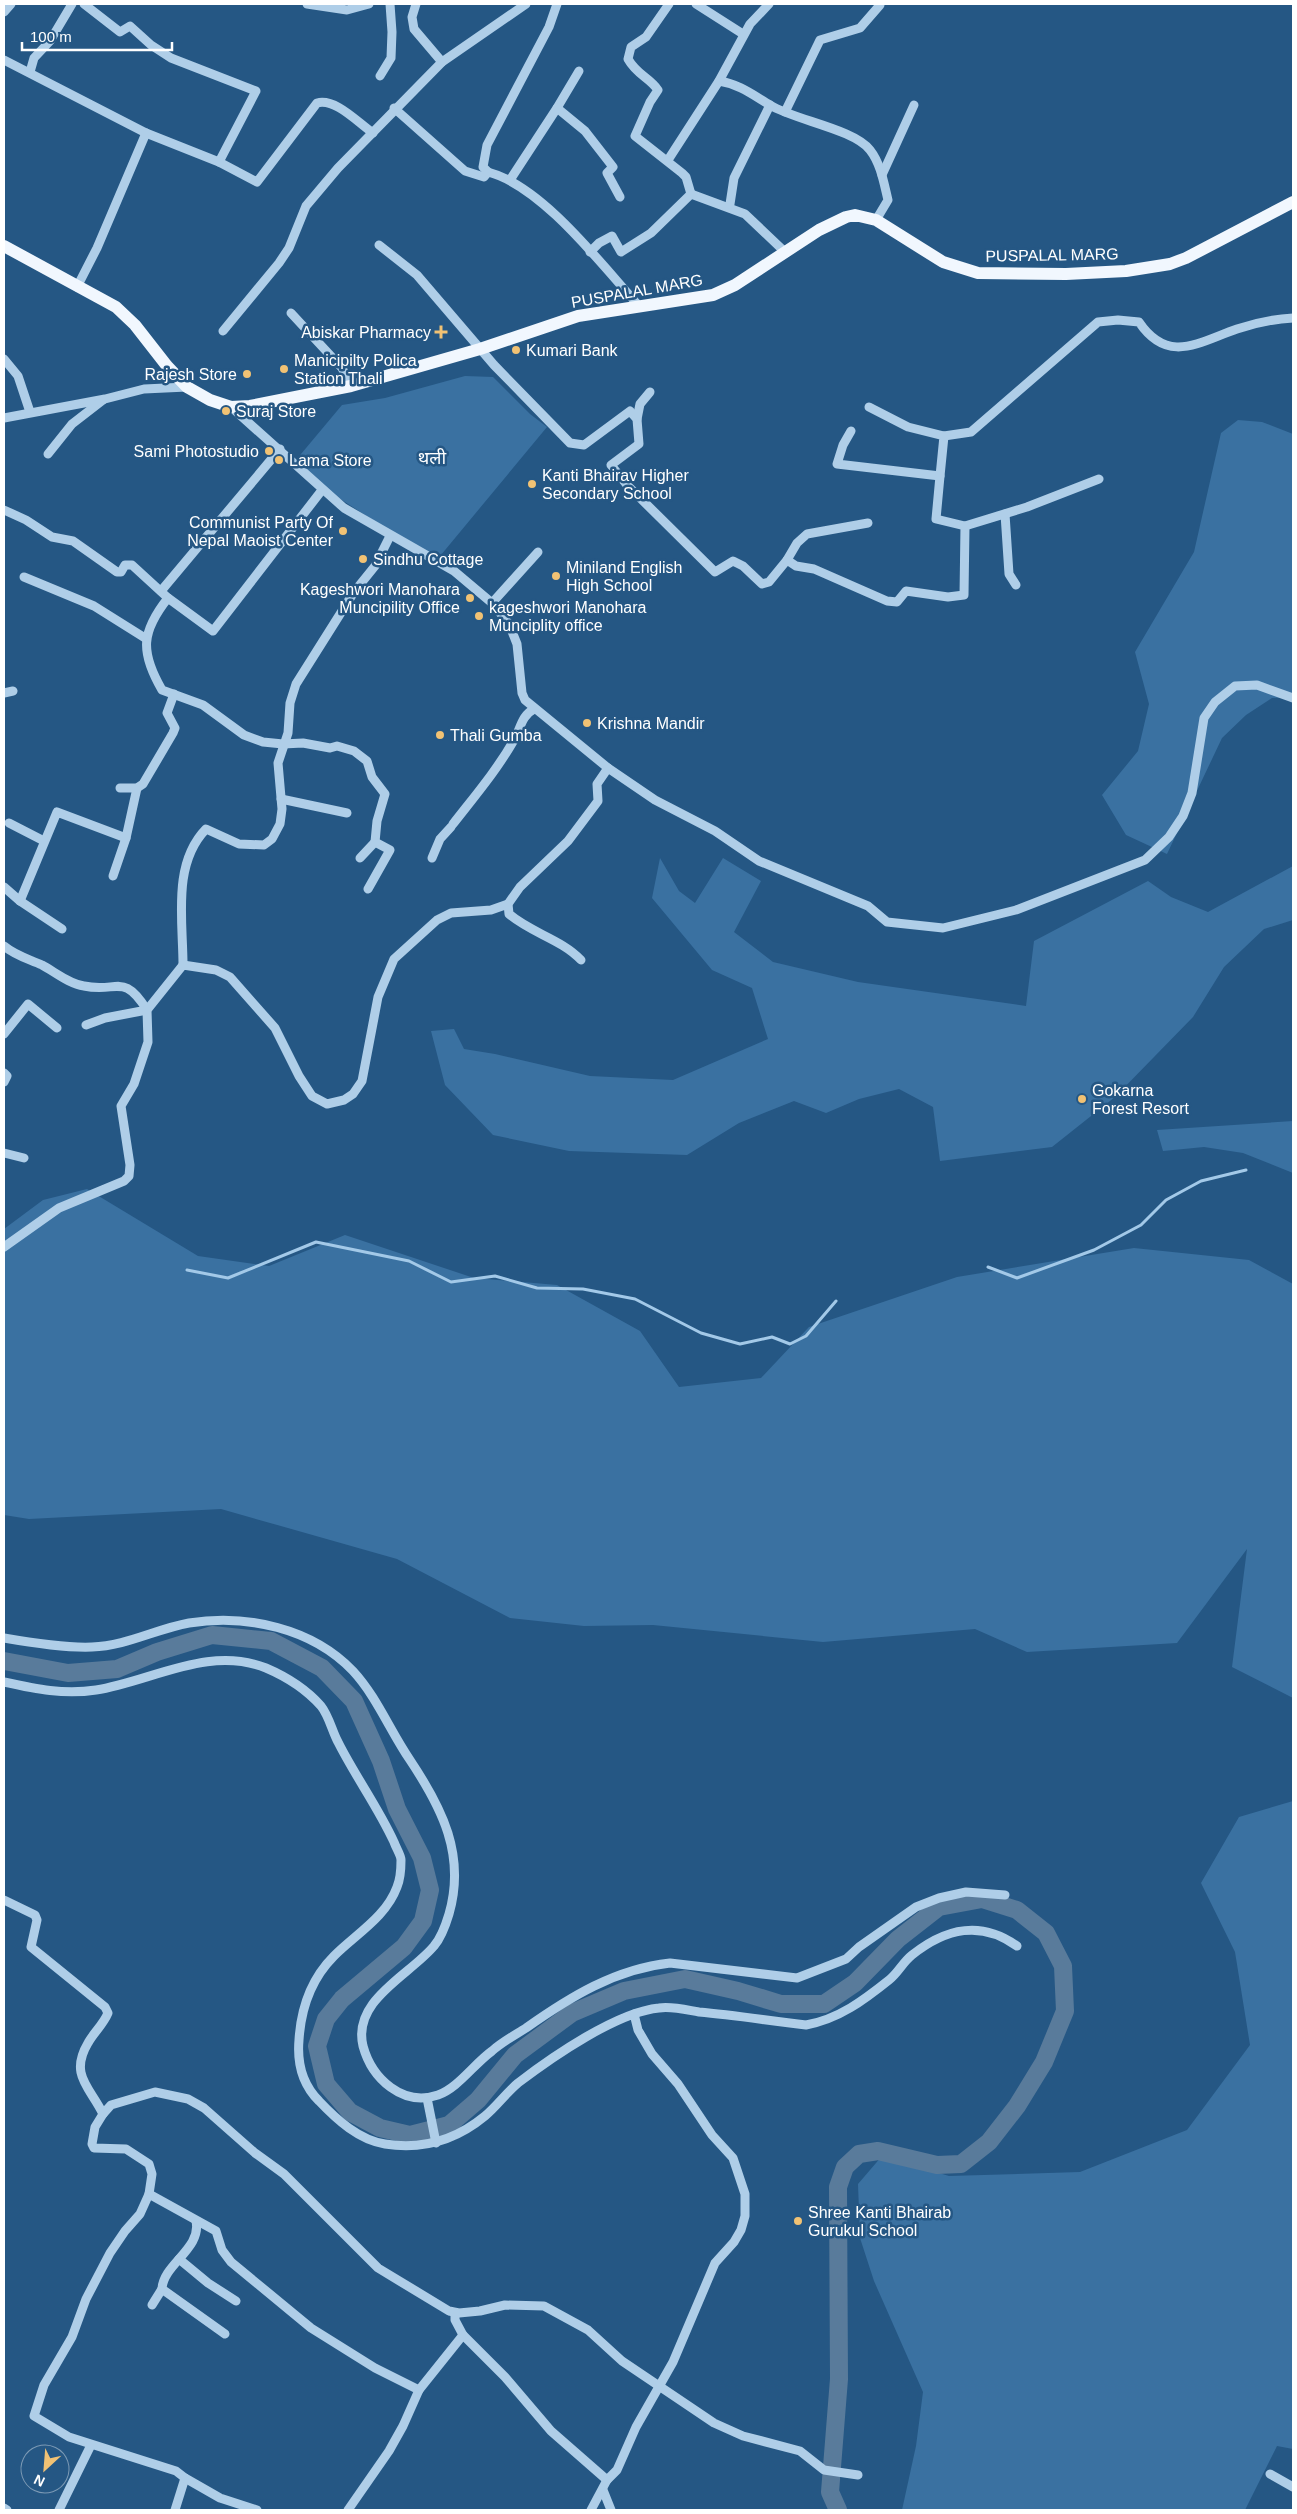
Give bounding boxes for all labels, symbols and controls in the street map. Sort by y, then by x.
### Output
scale bar [22,20,172,52]
text: 100 m [30,28,72,45]
street label: PUSPALAL MARG [985,245,1119,265]
street label: PUSPALAL MARG [570,271,704,311]
place label: Abiskar Pharmacy [301,324,431,341]
marker: Abiskar Pharmacy [435,326,447,338]
place label: Kumari Bank [526,342,619,359]
marker: Kumari Bank [510,344,522,356]
place label: Manicipilty Polica Station Thali [294,352,417,387]
marker: Manicipilty Polica Station Thali [278,363,290,375]
place label: Rajesh Store [145,366,237,383]
marker: Rajesh Store [241,368,253,380]
place label: Suraj Store [236,403,316,420]
marker: Suraj Store [220,405,232,417]
place label: Sami Photostudio [134,443,259,460]
marker: Sami Photostudio [263,445,275,457]
district label: थली [418,448,447,468]
place label: Lama Store [289,452,372,469]
marker: Lama Store [273,454,285,466]
place label: Kanti Bhairav Higher Secondary School [542,467,689,502]
marker: Kanti Bhairav Higher Secondary School [526,478,538,490]
place label: Communist Party Of Nepal Maoist Center [187,514,334,549]
marker: Communist Party Of Nepal Maoist Center [337,525,349,537]
place label: Sindhu Cottage [373,551,483,568]
marker: Sindhu Cottage [357,553,369,565]
place label: Miniland English High School [566,559,683,594]
marker: Miniland English High School [550,570,562,582]
place label: Kageshwori Manohara Muncipility Office [300,581,460,616]
marker: Kageshwori Manohara Muncipility Office [464,592,476,604]
place label: kageshwori Manohara Munciplity office [489,599,647,634]
marker: kageshwori Manohara Munciplity office [473,610,485,622]
place label: Krishna Mandir [597,715,705,732]
marker: Krishna Mandir [581,717,593,729]
place label: Thali Gumba [450,727,542,744]
marker: Thali Gumba [434,729,446,741]
place label: Gokarna Forest Resort [1092,1082,1189,1117]
marker: Gokarna Forest Resort [1076,1093,1088,1105]
place label: Shree Kanti Bhairab Gurukul School [808,2204,951,2239]
marker: Shree Kanti Bhairab Gurukul School [792,2215,804,2227]
north arrow [20,2444,70,2494]
text: N [31,2471,47,2490]

